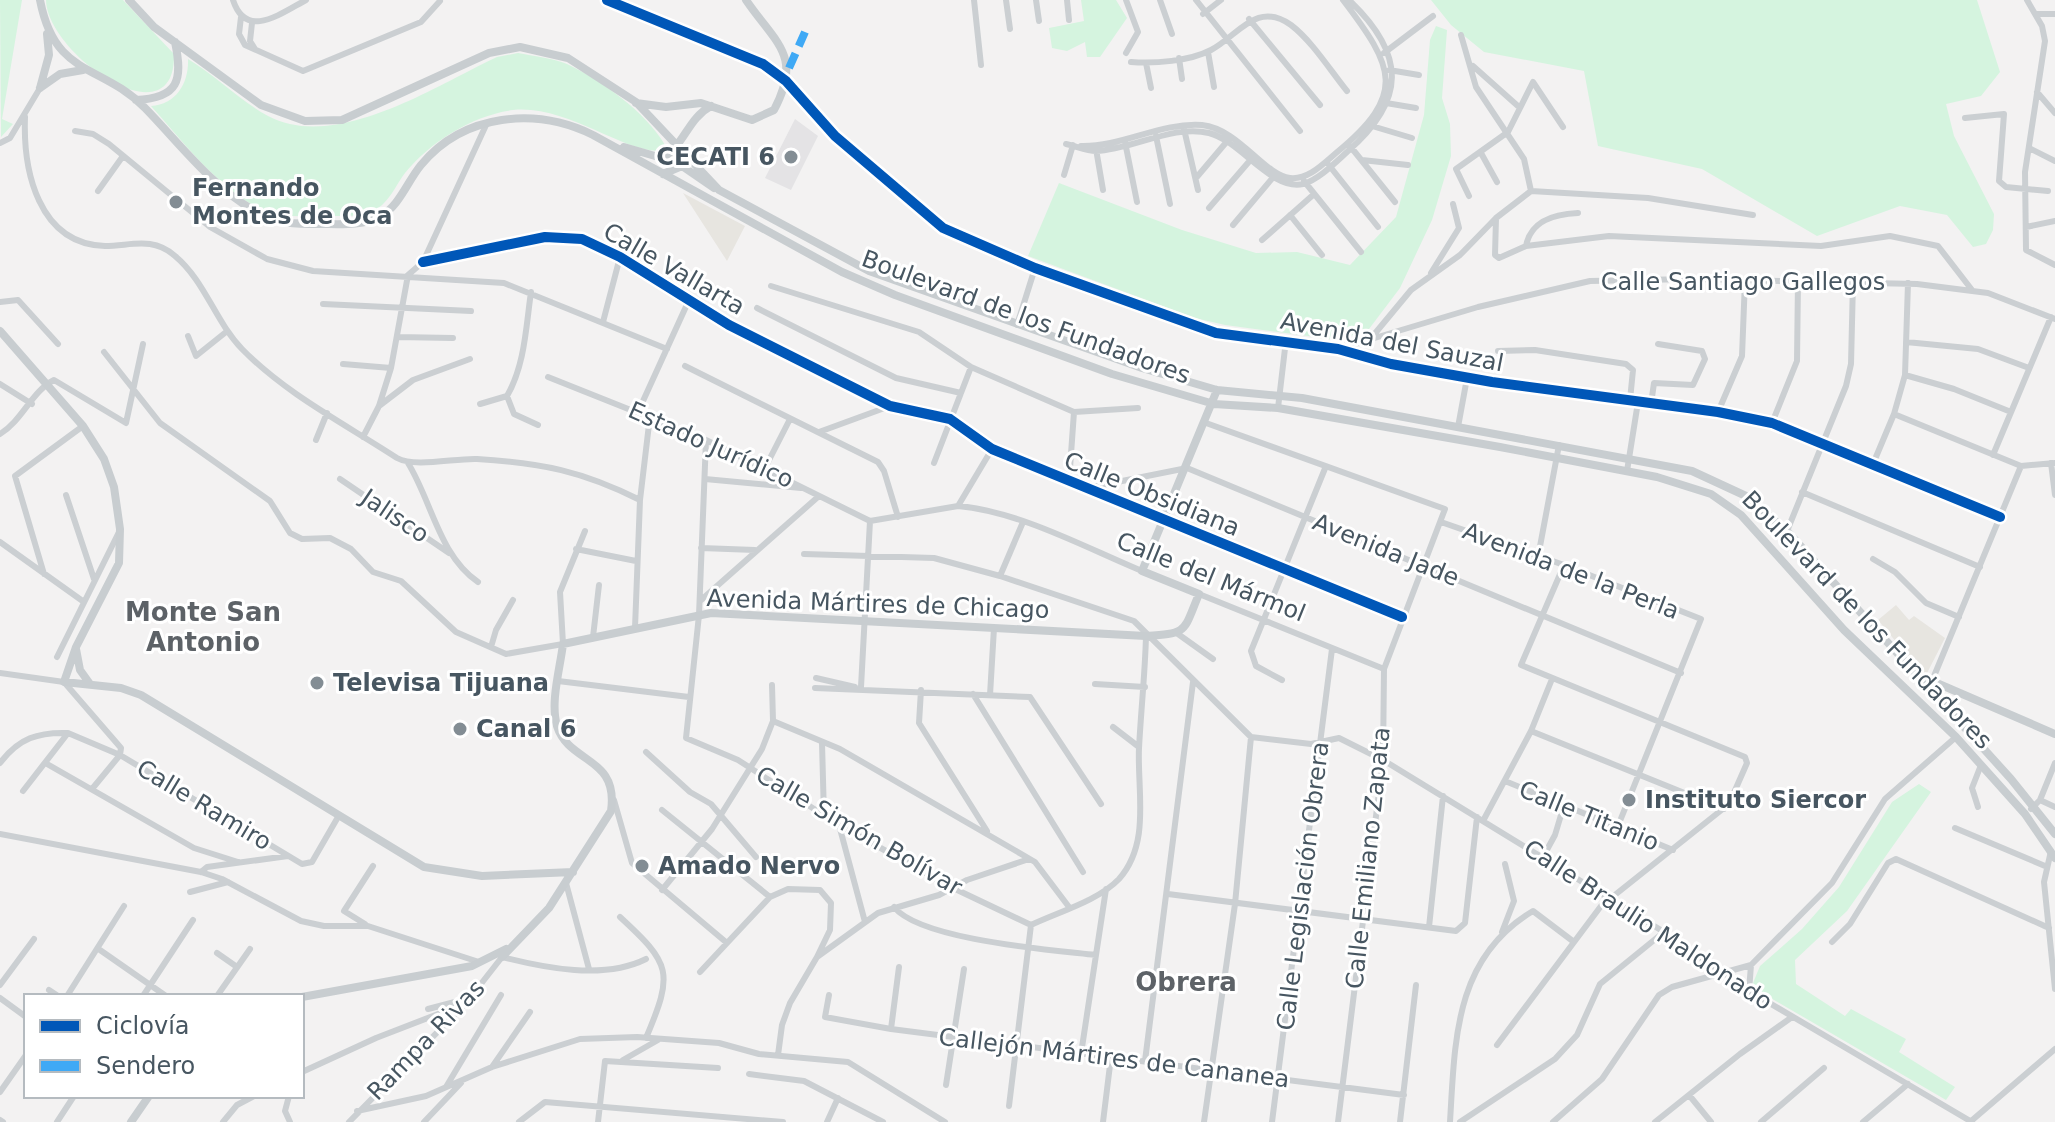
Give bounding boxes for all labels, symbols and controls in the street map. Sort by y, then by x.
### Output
place label: CECATI 6 [656,143,775,171]
marker: CECATI 6 [782,148,800,166]
place label: Fernando Montes de Oca [192,174,392,230]
marker: Fernando Montes de Oca [167,193,185,211]
street label: Calle Vallarta [598,217,750,321]
street label: Boulevard de los Fundadores [858,244,1194,390]
street label: Calle Santiago Gallegos [1601,268,1885,296]
street label: Avenida del Sauzal [1278,307,1506,377]
street label: Estado Jurídico [624,396,798,494]
street label: Calle Obsidiana [1060,446,1244,542]
street label: Jalisco [354,482,434,549]
street label: Boulevard de los Fundadores [1736,485,1998,755]
street label: Avenida Jade [1309,508,1463,592]
street label: Avenida de la Perla [1459,517,1683,625]
street label: Calle del Mármol [1113,526,1309,628]
street label: Avenida Mártires de Chicago [706,584,1050,624]
district label: Monte San Antonio [125,597,281,657]
place label: Televisa Tijuana [333,669,549,697]
marker: Televisa Tijuana [308,674,326,692]
place label: Canal 6 [476,715,576,743]
marker: Canal 6 [451,720,469,738]
street label: Calle Emiliano Zapata [1340,726,1396,990]
street label: Calle Legislación Obrera [1271,740,1335,1032]
street label: Calle Ramiro [132,754,276,856]
street label: Calle Simón Bolívar [751,761,967,902]
street label: Calle Titanio [1515,775,1663,857]
place label: Instituto Siercor [1645,786,1866,814]
marker: Instituto Siercor [1620,791,1638,809]
street label: Calle Braulio Maldonado [1518,834,1778,1016]
place label: Amado Nervo [658,852,840,880]
marker: Amado Nervo [633,857,651,875]
district label: Obrera [1135,967,1237,997]
street label: Rampa Rivas [362,974,490,1106]
legend [24,994,304,1098]
text: Ciclovía [96,1012,190,1040]
street label: Callejón Mártires de Cananea [937,1023,1291,1093]
text: Sendero [96,1052,195,1080]

